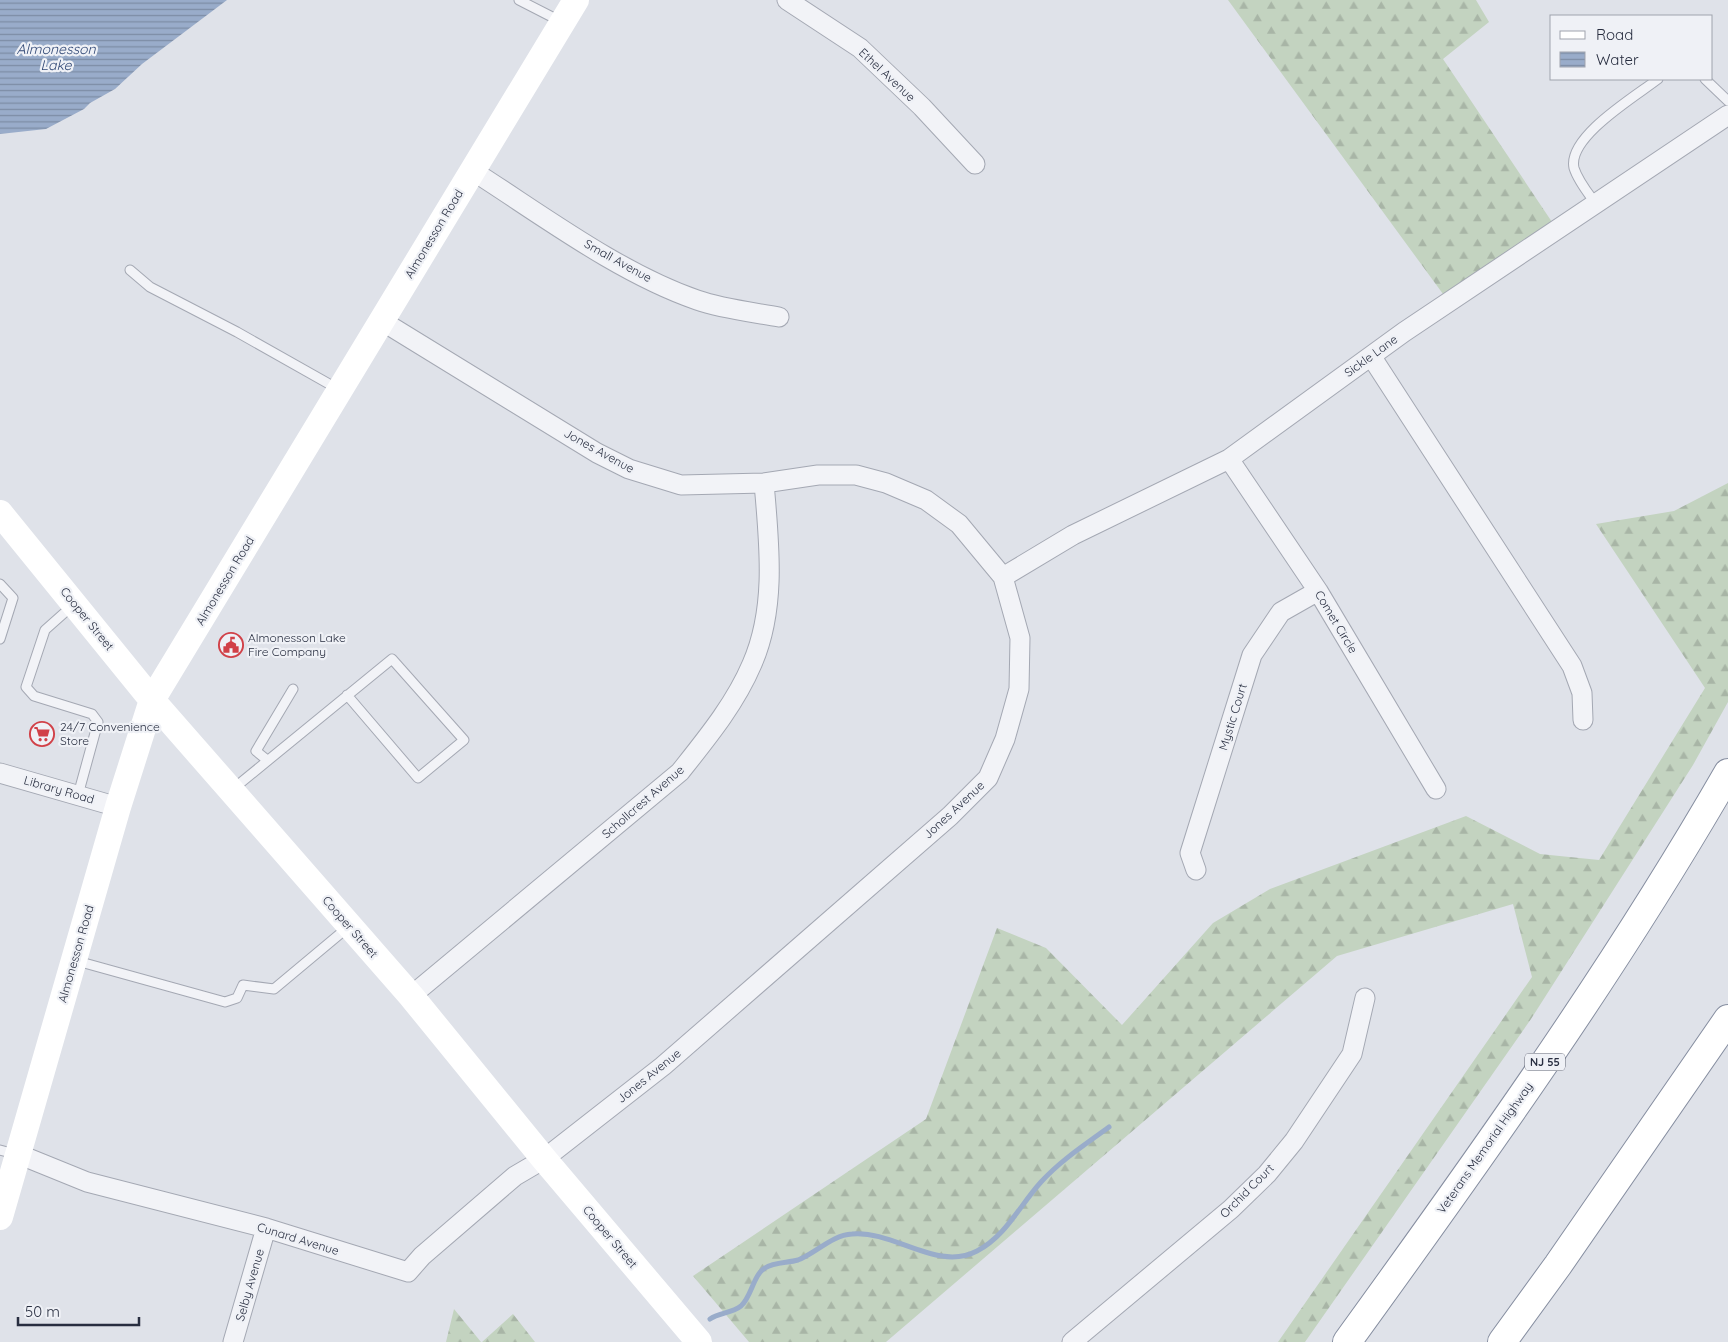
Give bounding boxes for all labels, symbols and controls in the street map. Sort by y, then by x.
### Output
legend [1550,15,1713,80]
text: Road [1596,25,1633,44]
water label: Almonesson Lake [16,40,96,74]
street label: Ethel Avenue [856,45,919,105]
text: Water [1596,50,1639,69]
street label: Almonesson Road [401,187,466,281]
street label: Small Avenue [582,236,655,285]
street label: Sickle Lane [1341,331,1400,380]
street label: Jones Avenue [562,425,637,476]
street label: Almonesson Road [192,534,257,628]
street label: Cooper Street [57,584,117,653]
street label: Comet Circle [1312,588,1361,656]
place label: Almonesson Lake Fire Company [248,630,346,659]
public building icon: Almonesson Lake Fire Company [218,632,244,658]
street label: Mystic Court [1215,682,1250,752]
place label: 24/7 Convenience Store [60,719,160,748]
supermarket icon: 24/7 Convenience Store [29,721,55,747]
street label: Schollcrest Avenue [599,762,687,841]
street label: Library Road [22,772,96,807]
street label: Jones Avenue [920,777,987,842]
street label: Cooper Street [319,893,381,961]
street label: Almonesson Road [54,903,97,1004]
street label: Jones Avenue [614,1045,684,1106]
road number: NJ 55 [1525,1054,1565,1070]
street label: Veterans Memorial Highway [1433,1079,1536,1216]
street label: Orchid Court [1216,1160,1277,1221]
street label: Cooper Street [580,1202,641,1271]
street label: Cunard Avenue [255,1219,341,1258]
street label: Selby Avenue [232,1247,267,1323]
scale bar [18,1294,139,1326]
text: 50 m [25,1302,60,1321]

